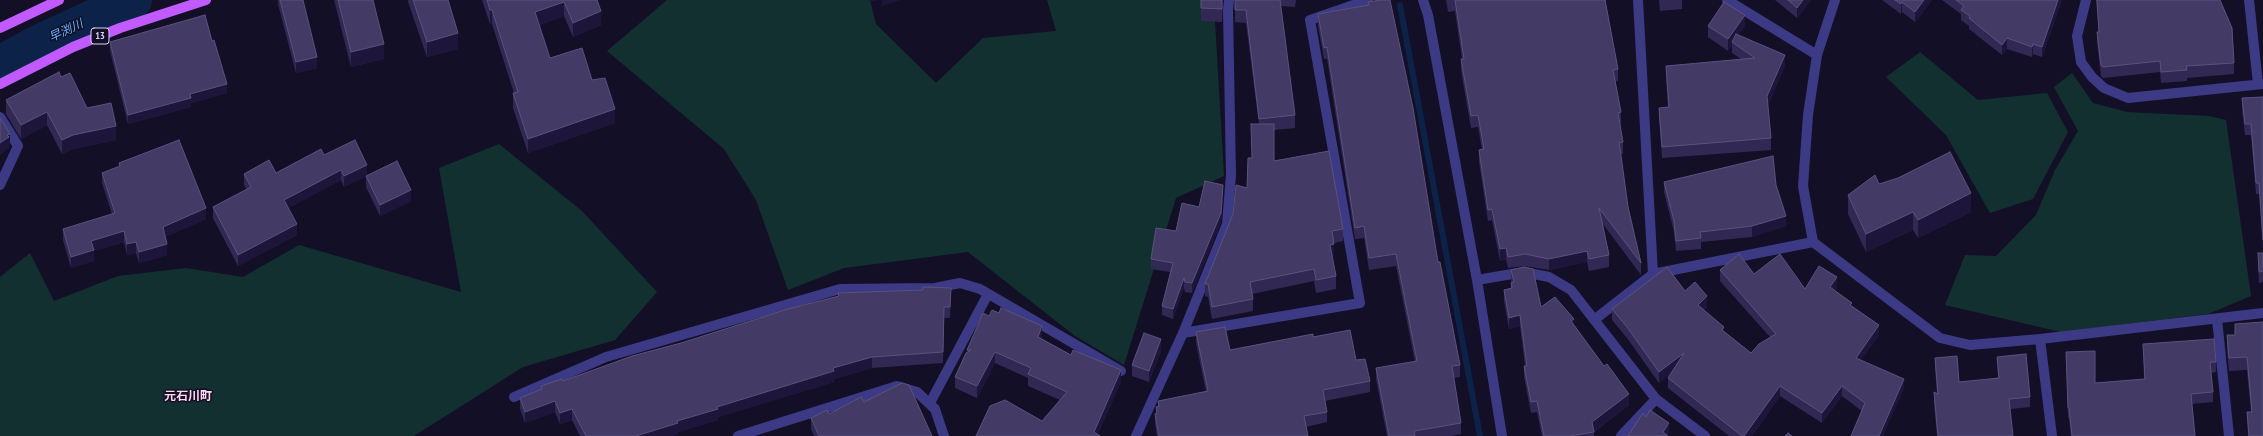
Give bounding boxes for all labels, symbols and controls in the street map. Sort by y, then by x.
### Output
water label: 早渕川 [47,17,85,45]
road number: 13 [91,28,109,44]
district label: 元石川町 [164,390,212,404]

